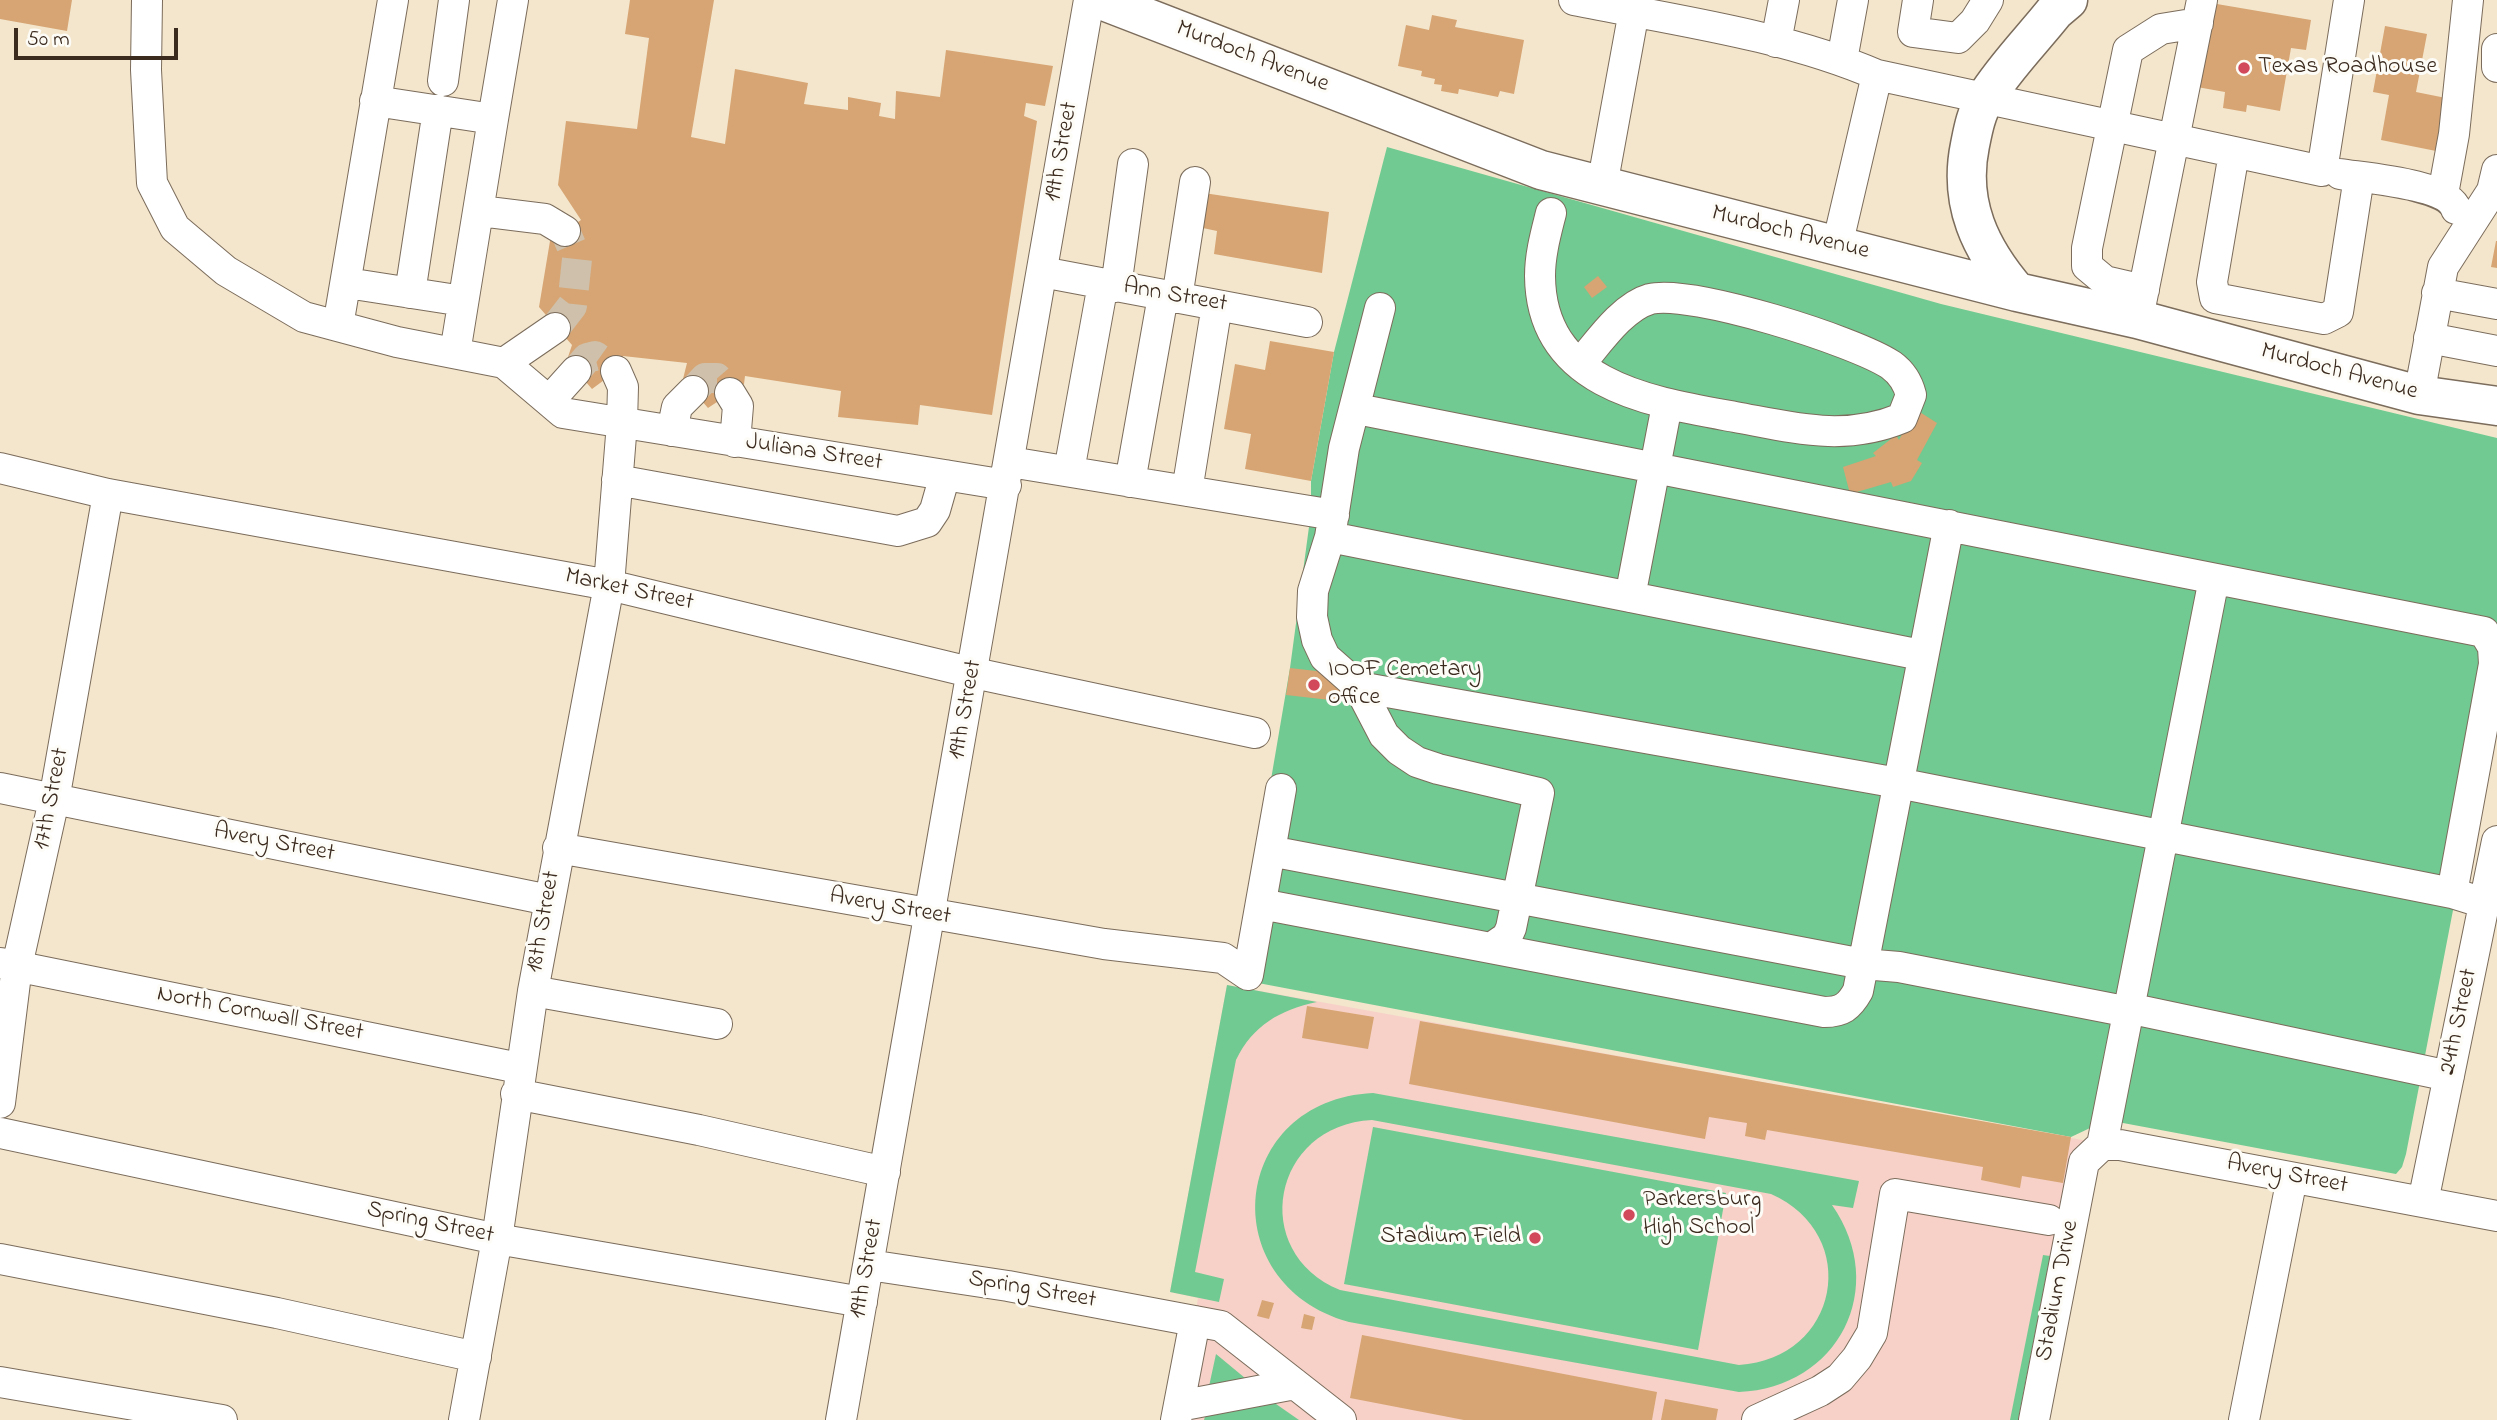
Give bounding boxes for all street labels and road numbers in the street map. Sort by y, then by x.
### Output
street label: Murdoch Avenue [1171,16,1333,100]
street label: 19th Street [1040,100,1086,204]
street label: Murdoch Avenue [1708,200,1872,268]
street label: Ann Street [1121,274,1229,320]
street label: Murdoch Avenue [2257,338,2421,408]
street label: Juliana Street [744,429,884,479]
street label: Market Street [562,563,696,619]
street label: 19th Street [944,658,990,762]
street label: 17th Street [29,745,77,853]
street label: Avery Street [211,818,337,870]
street label: 18th Street [522,869,568,975]
street label: Avery Street [827,883,953,933]
street label: 24th Street [2435,966,2485,1078]
street label: North Cornwall Street [154,981,366,1049]
street label: Avery Street [2224,1150,2350,1202]
street label: Spring Street [364,1196,496,1252]
street label: 19th Street [845,1217,891,1321]
street label: Stadium Drive [2031,1218,2087,1364]
street label: Spring Street [966,1266,1098,1316]

